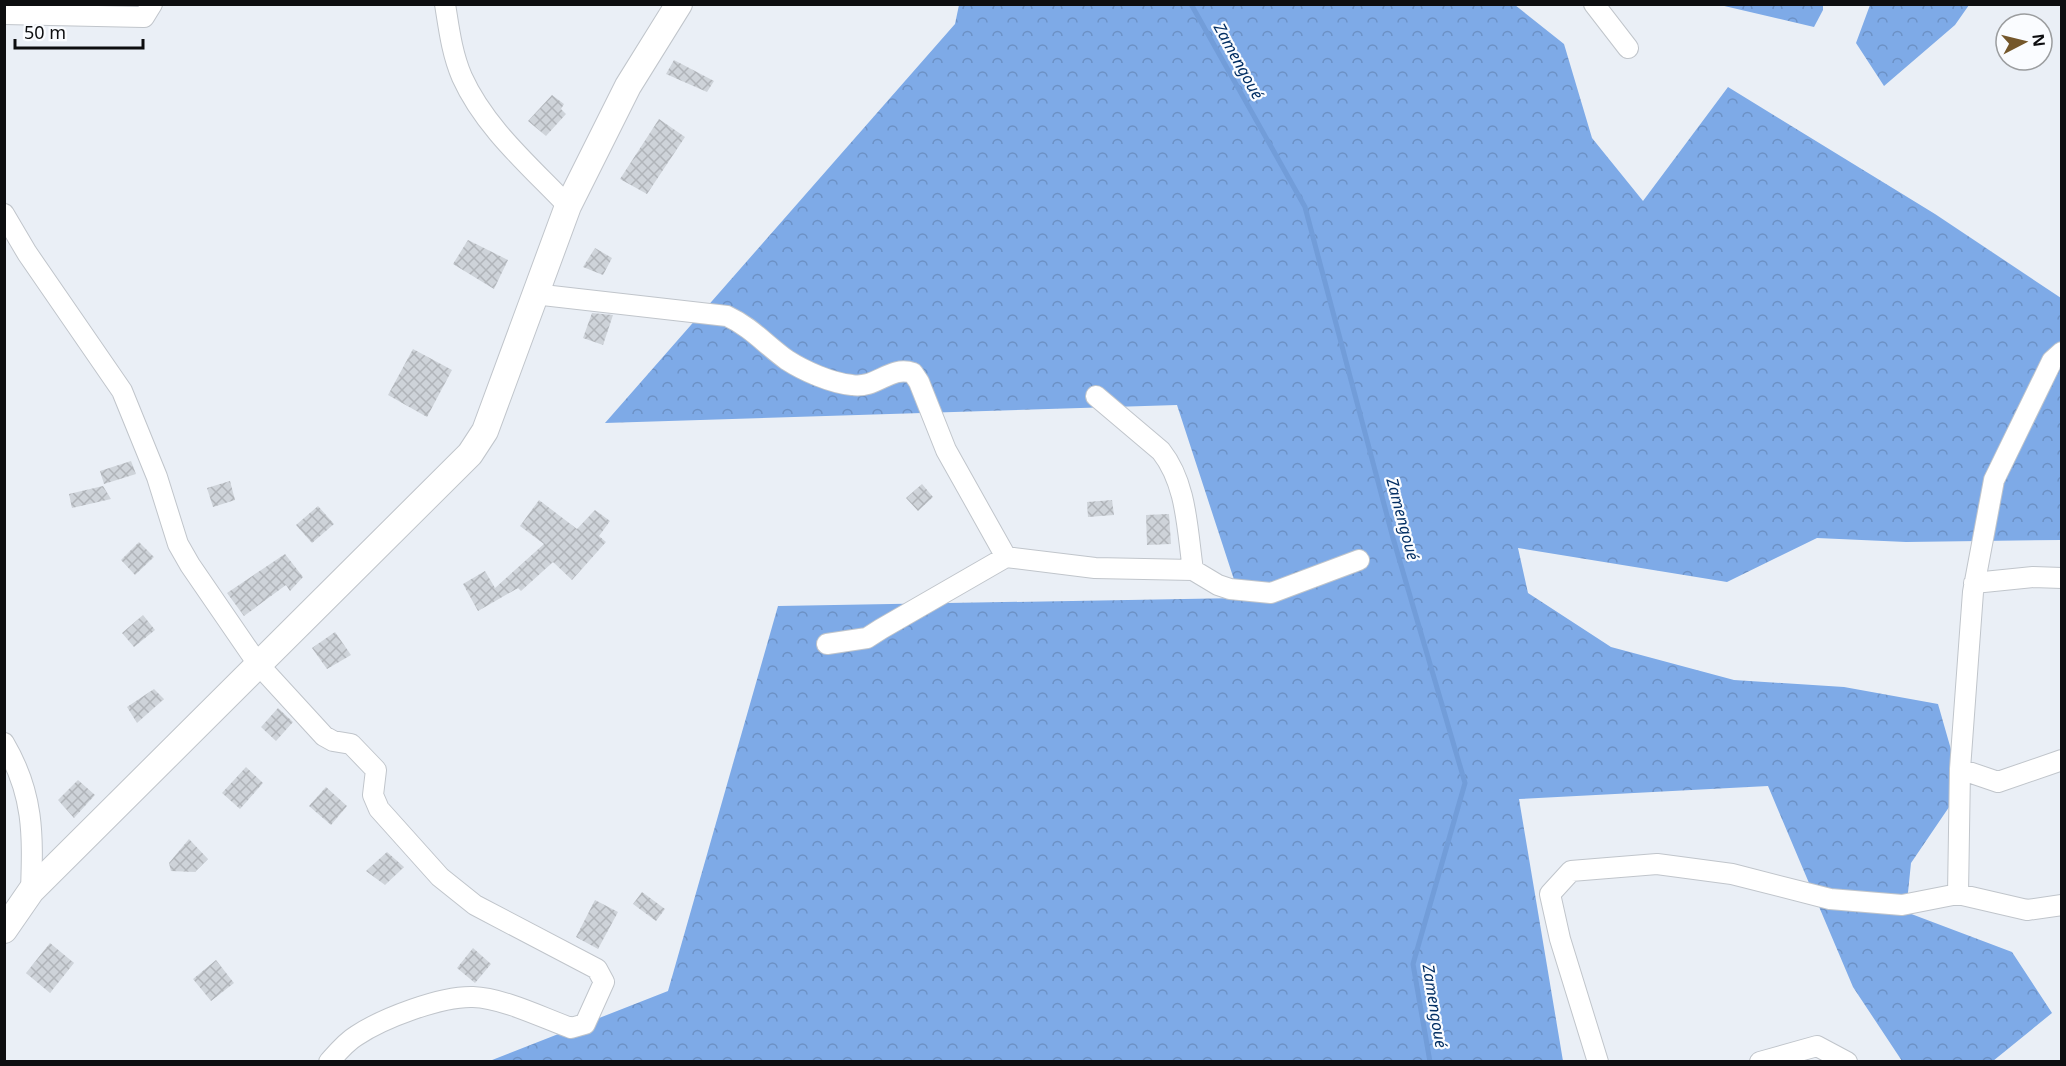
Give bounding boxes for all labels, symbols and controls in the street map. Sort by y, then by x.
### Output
scale bar [15,12,142,50]
north arrow [1994,12,2054,72]
water label: Zamengoué [1208,18,1269,103]
text: 50 m [24,20,66,44]
text: N [2027,32,2051,48]
water label: Zamengoué [1381,474,1425,563]
water label: Zamengoué [1417,962,1452,1049]

